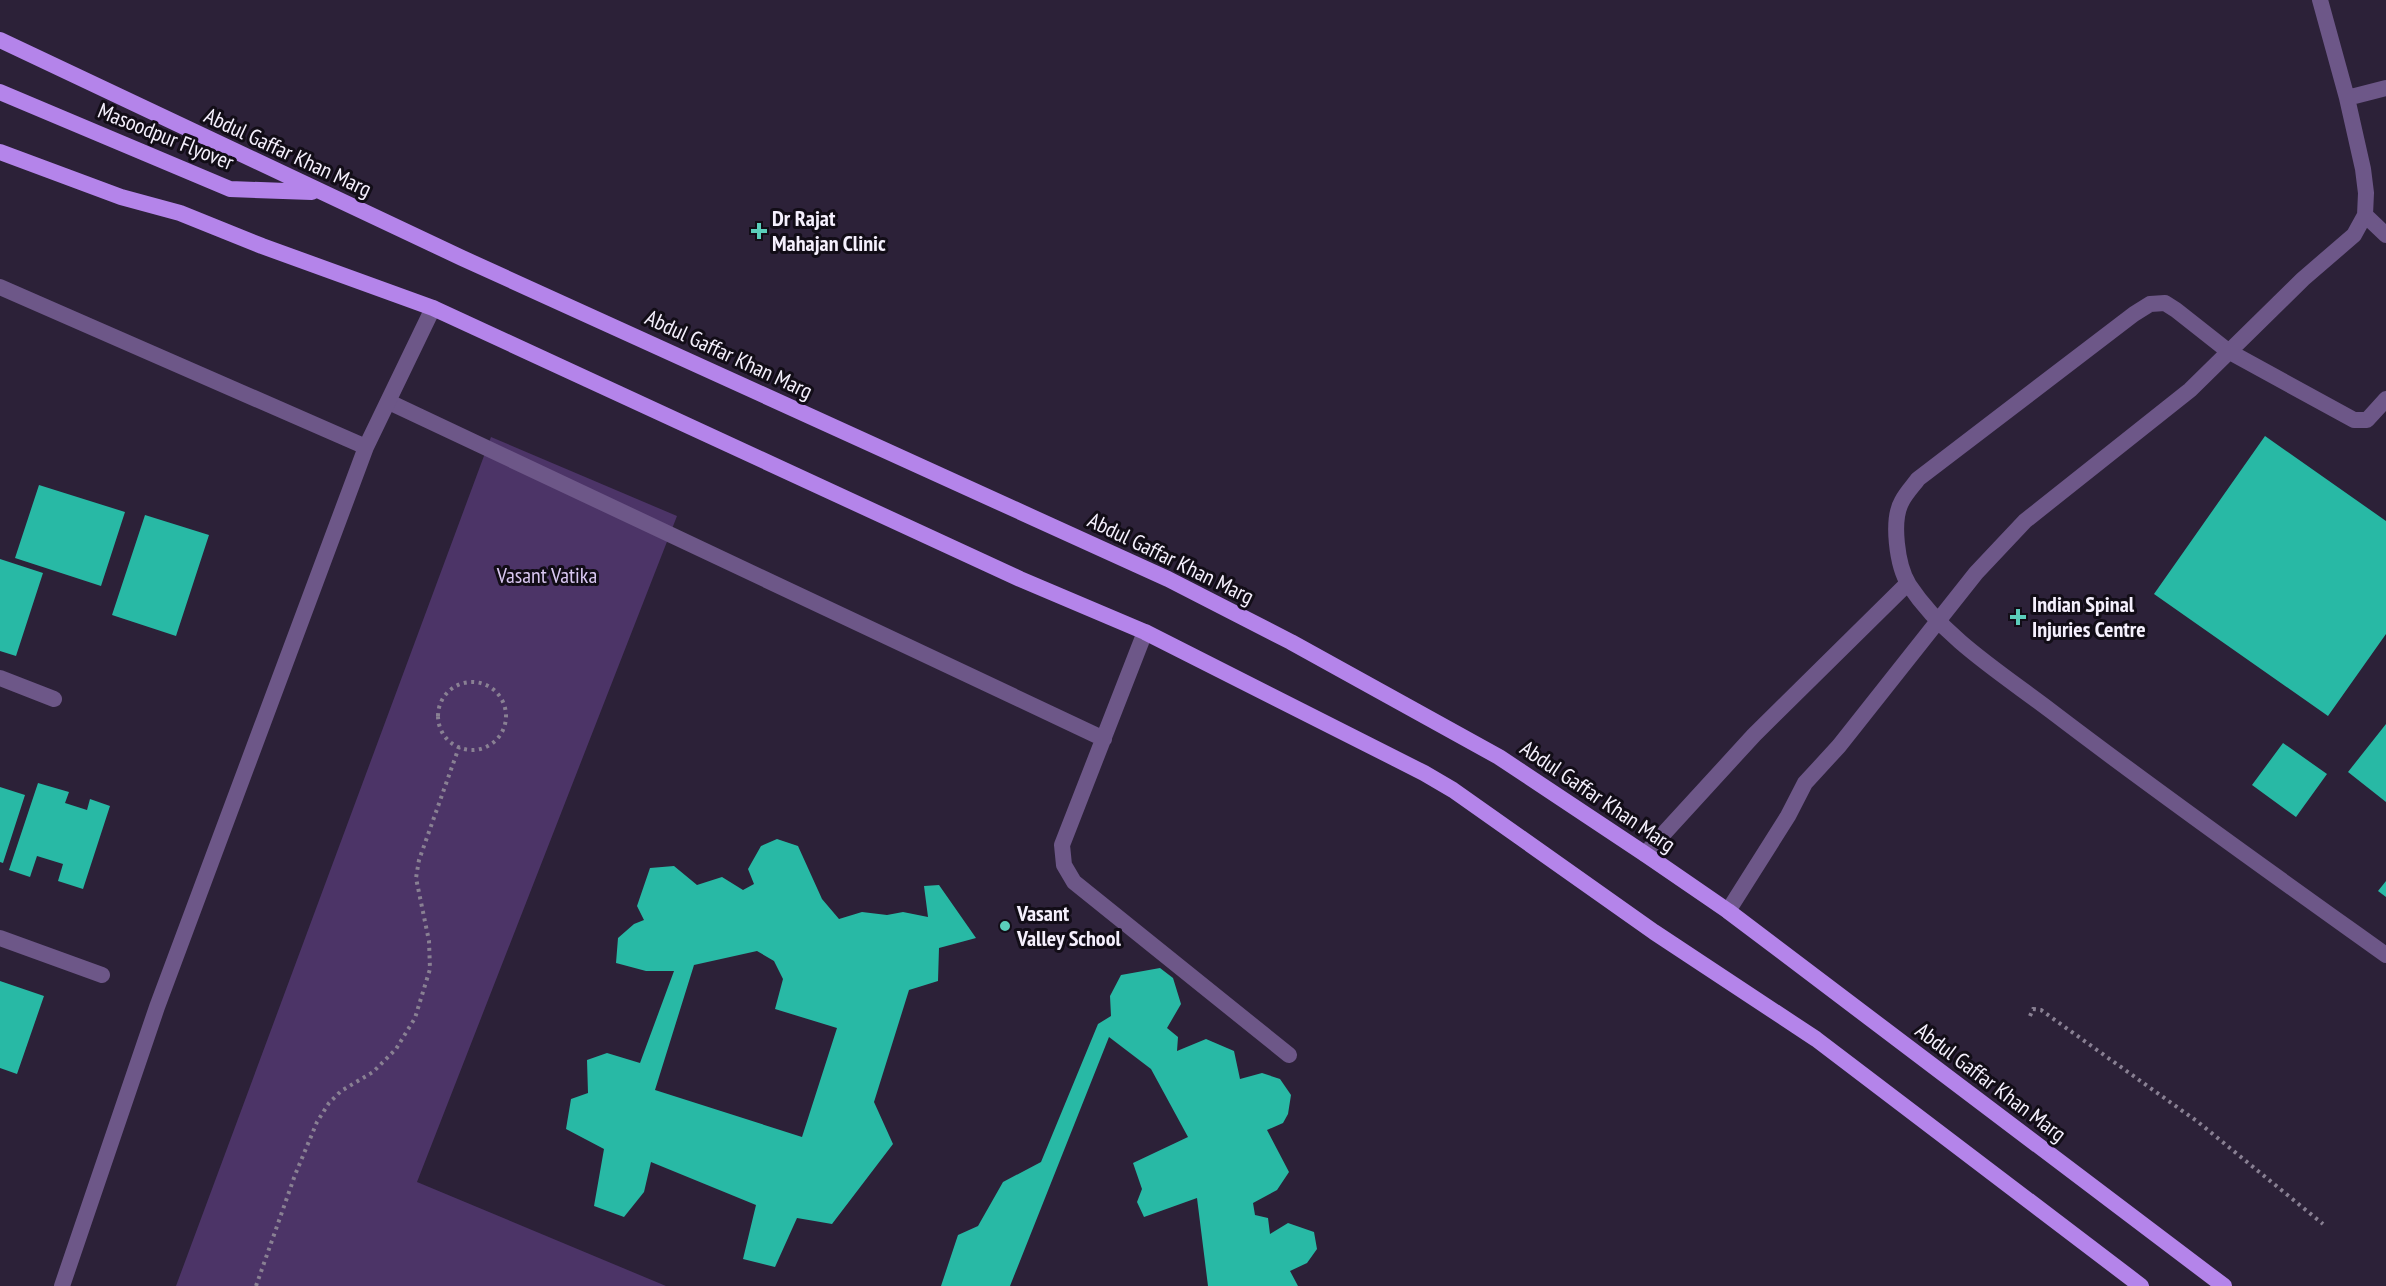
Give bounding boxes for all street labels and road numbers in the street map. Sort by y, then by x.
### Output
street label: Masoodpur Flyover [94,96,238,176]
street label: Abdul Gaffar Khan Marg [200,101,376,203]
street label: Abdul Gaffar Khan Marg [641,303,817,405]
street label: Abdul Gaffar Khan Marg [1083,506,1259,610]
street label: Abdul Gaffar Khan Marg [1515,734,1681,858]
street label: Abdul Gaffar Khan Marg [1910,1016,2072,1148]

